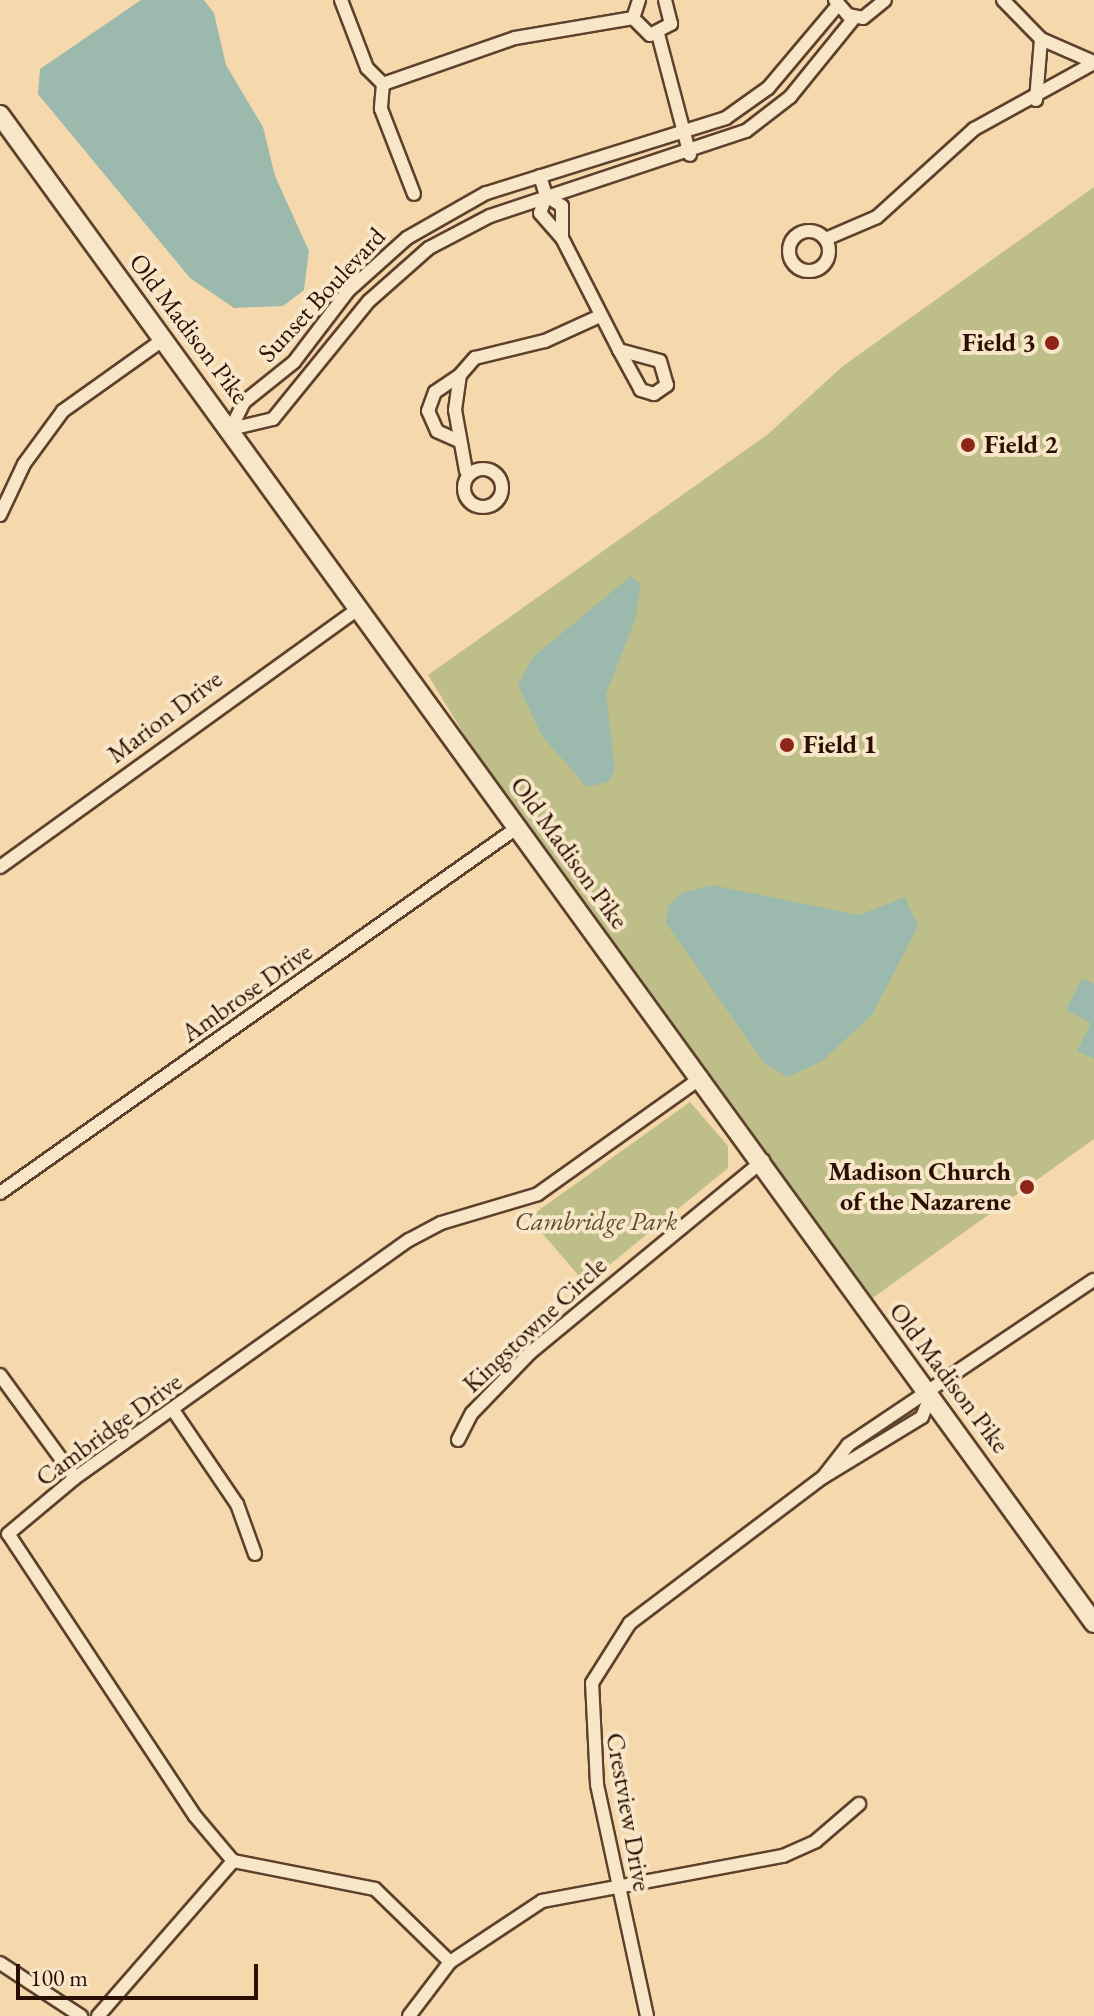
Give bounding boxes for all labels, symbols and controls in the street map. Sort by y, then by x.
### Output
street label: Sunset Boulevard [252,221,392,369]
street label: Old Madison Pike [122,248,256,410]
place label: Field 3 [962,327,1036,359]
marker: Field 3 [1043,334,1061,352]
place label: Field 2 [984,429,1058,461]
marker: Field 2 [959,436,977,454]
street label: Marion Drive [101,664,229,770]
place label: Field 1 [803,729,877,761]
marker: Field 1 [778,736,796,754]
street label: Old Madison Pike [503,771,635,935]
street label: Ambrose Drive [176,937,318,1049]
place label: Madison Church of the Nazarene [828,1156,1011,1218]
marker: Madison Church of the Nazarene [1018,1178,1036,1196]
park label: Cambridge Park [514,1206,678,1238]
street label: Kingstowne Circle [457,1250,613,1400]
street label: Old Madison Pike [882,1297,1016,1459]
street label: Cambridge Drive [30,1367,188,1493]
street label: Crestview Drive [599,1730,657,1894]
scale bar [20,1948,262,1998]
text: 100 m [30,1962,88,1993]

